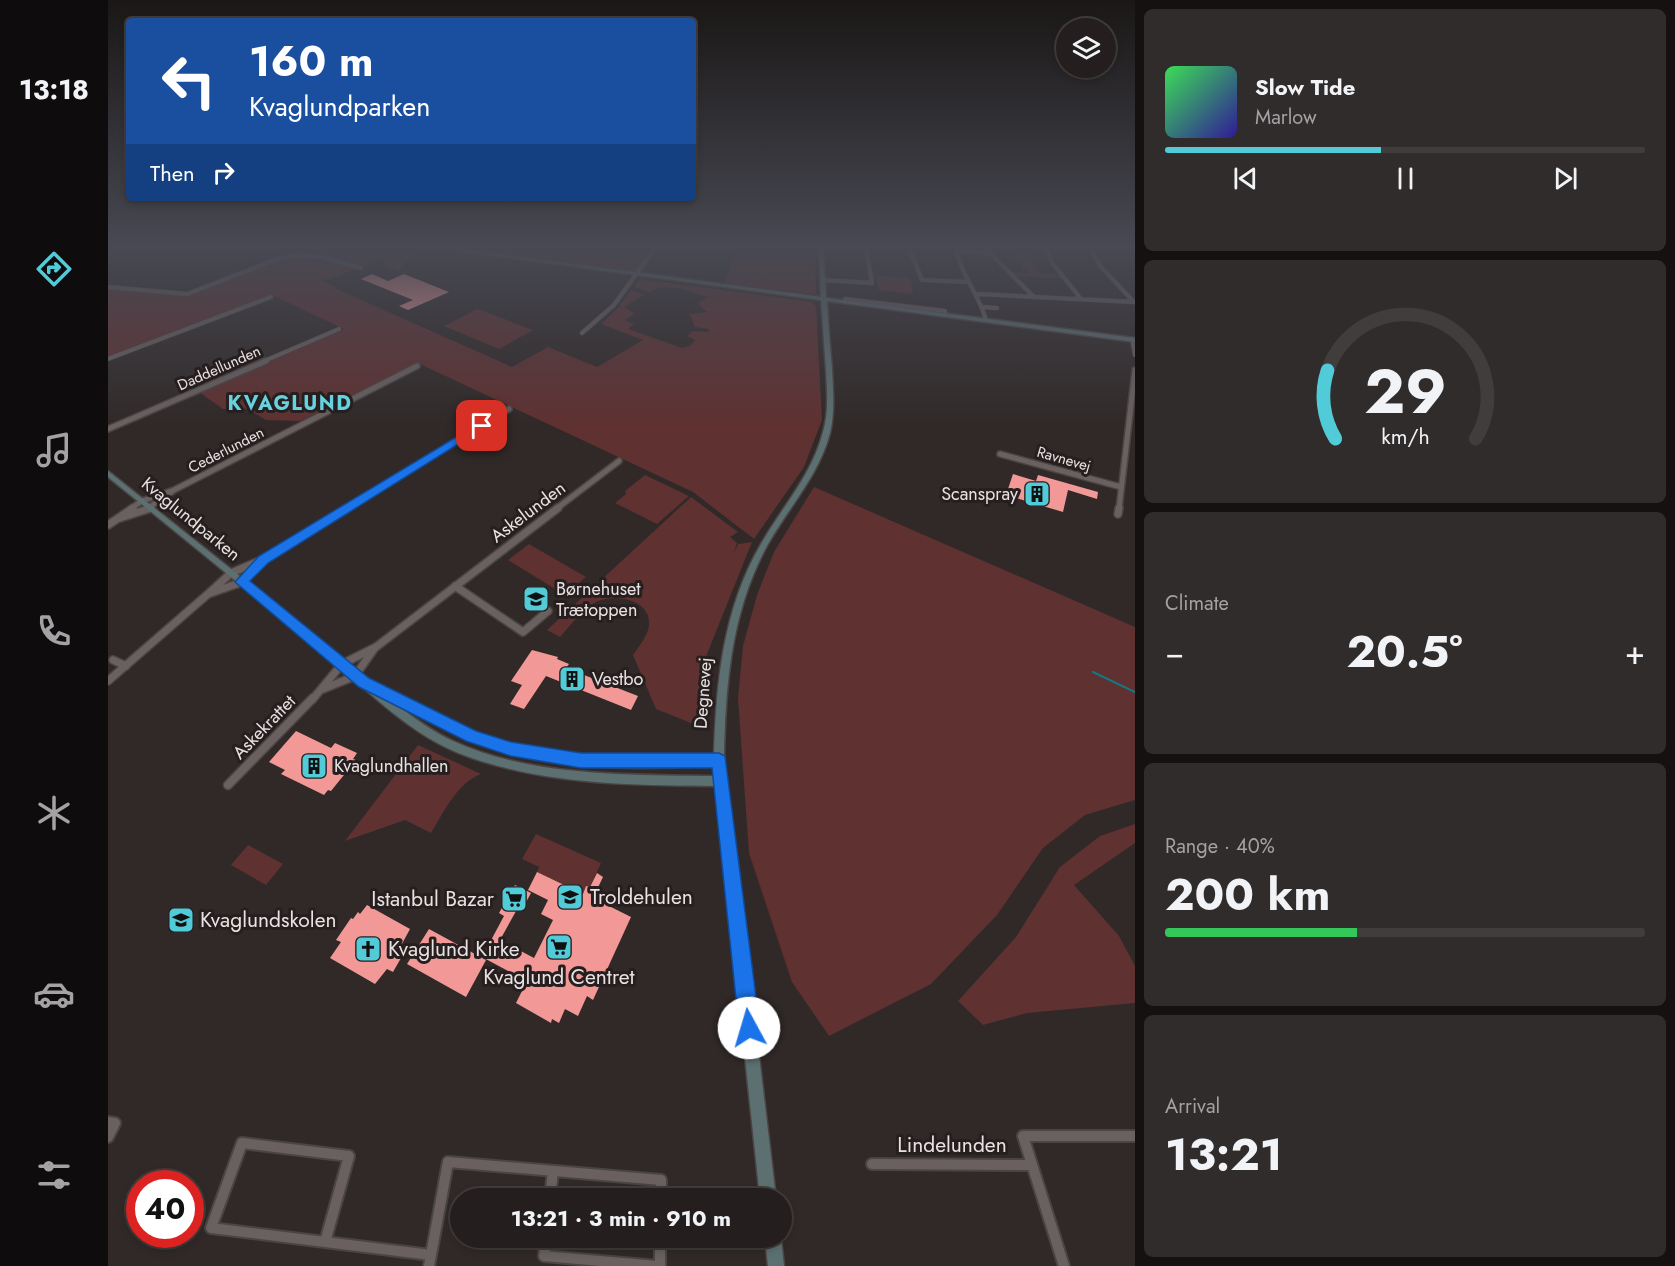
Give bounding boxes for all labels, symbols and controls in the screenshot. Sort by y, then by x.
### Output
map controls [1056,18,1116,78]
button: layers [1056,18,1116,78]
text: 160 m [249,31,373,92]
icon: left [150,42,228,120]
text: 13:18 [19,70,89,109]
text: Slow Tide [1255,71,1355,103]
text: Kvaglundparken [249,87,430,126]
text: Marlow [1255,103,1317,132]
icon: right [207,156,240,189]
text: Then [150,157,195,189]
icon: previous [1229,162,1262,195]
icon: pause [1389,162,1422,195]
icon: next [1549,162,1582,195]
icon: directions [33,248,75,290]
street label: Daddellunden [174,340,264,396]
text: 29 [1364,346,1446,436]
district label: KVAGLUND [228,389,352,418]
pin [456,400,507,451]
icon: arrive [465,409,498,442]
street label: Cederlunden [184,421,268,479]
text: km/h [1381,421,1429,452]
icon: music [33,429,75,471]
street label: Ravnevej [1034,441,1094,477]
street label: Kvaglundparken [136,471,246,567]
street label: Askelunden [485,475,571,549]
building icon: Scanspray [1022,479,1052,509]
place label: Scanspray [941,481,1018,507]
place label: Børnehuset Trætoppen [556,576,641,623]
school or university icon: Børnehuset Trætoppen [521,584,551,614]
text: Climate [1165,589,1229,618]
icon: phone [33,610,75,652]
text: 20.5° [1346,619,1463,684]
text: − [1165,629,1184,676]
text: + [1625,629,1645,676]
street label: Degnevej [688,656,718,730]
building icon: Vestbo [557,664,587,694]
place label: Vestbo [592,666,644,692]
street label: Askekrattet [226,688,302,765]
building icon: Kvaglundhallen [299,751,329,781]
place label: Kvaglundhallen [334,753,449,779]
icon: climate [33,792,75,834]
text: Range · 40% [1165,832,1275,861]
text: 200 km [1165,862,1330,927]
school or university icon: Troldehulen [555,882,585,912]
place label: Troldehulen [590,882,693,912]
place label: Istanbul Bazar [371,884,495,914]
supermarket icon: Istanbul Bazar [499,884,529,914]
school or university icon: Kvaglundskolen [166,905,196,935]
place label: Kvaglundskolen [200,905,337,935]
supermarket icon: Kvaglund Centret [544,932,574,962]
church icon: Kvaglund Kirke [353,934,383,964]
place label: Kvaglund Kirke [388,934,520,964]
place label: Kvaglund Centret [483,962,635,992]
icon: car [33,973,75,1015]
position arrow [717,996,781,1060]
text: Arrival [1165,1092,1220,1121]
text: 13:21 [1165,1122,1283,1187]
street label: Lindelunden [897,1130,1007,1160]
icon: filters [33,1154,75,1196]
speed limit sign: 40 [126,1170,204,1248]
text: 13:21 · 3 min · 910 m [511,1202,731,1234]

